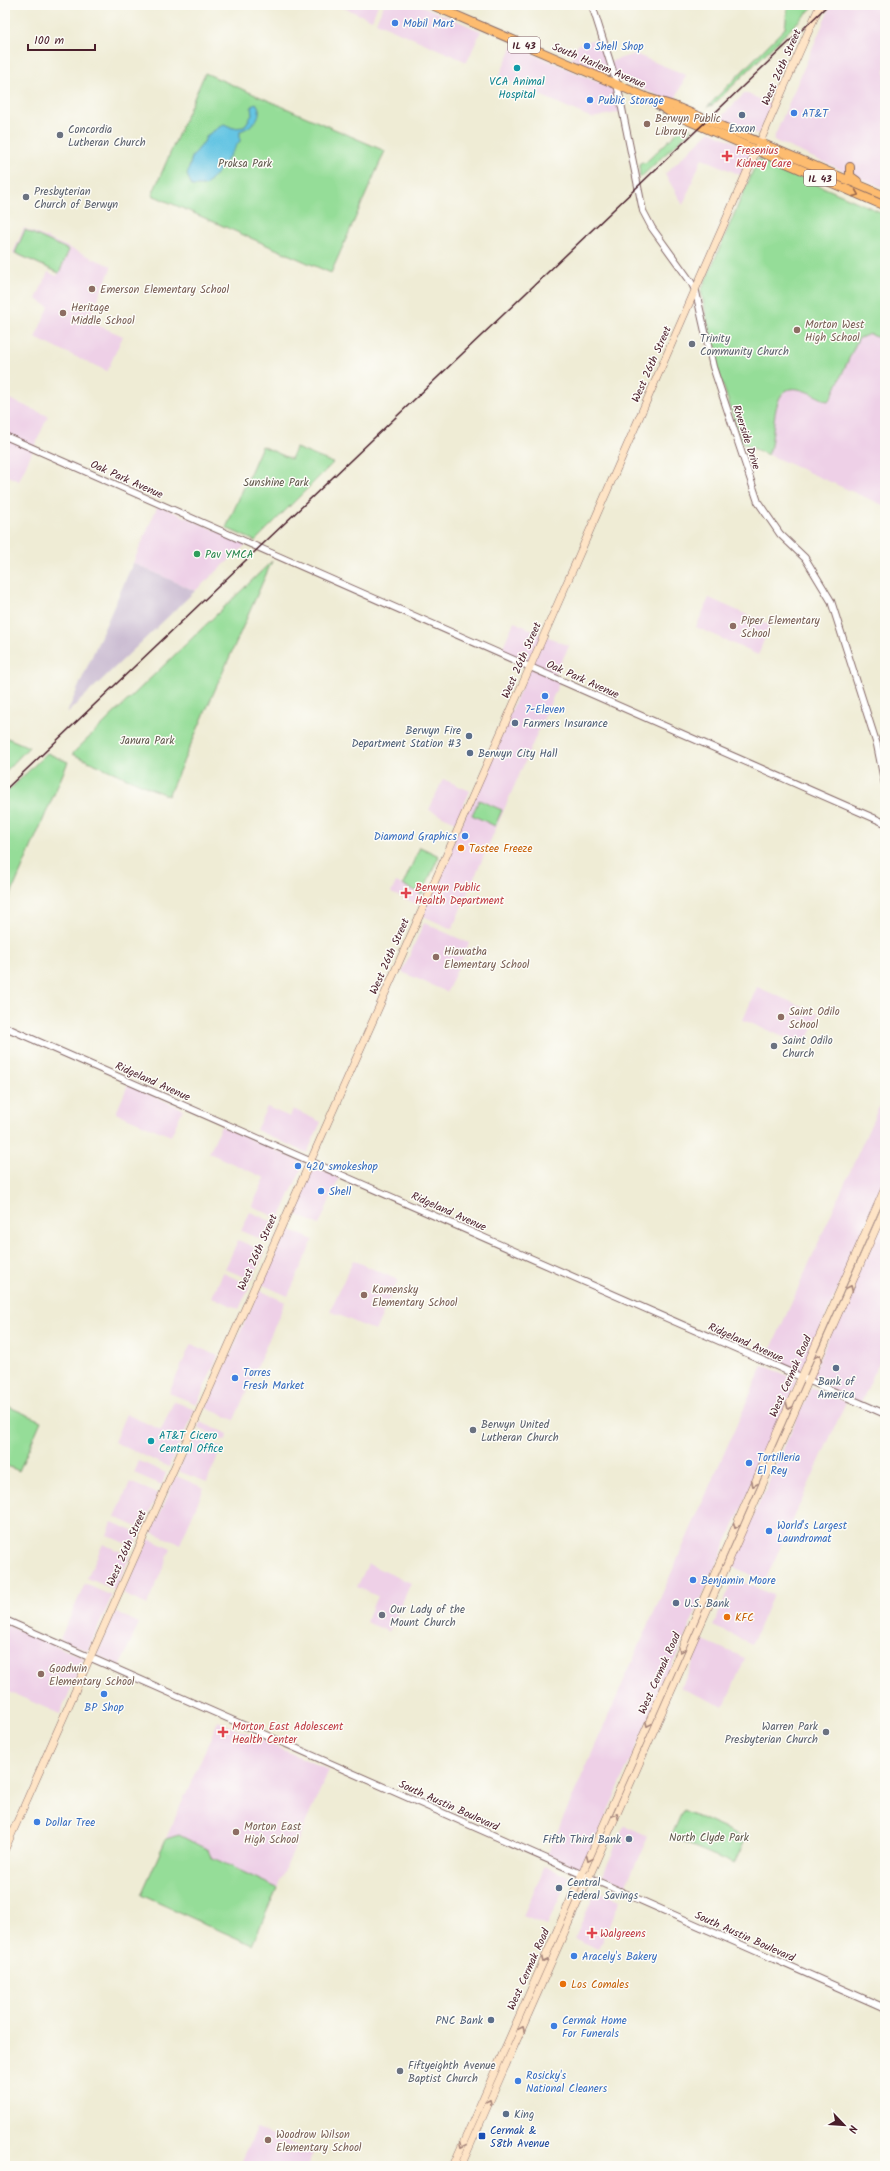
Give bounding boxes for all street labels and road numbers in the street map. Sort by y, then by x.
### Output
street label: West 26th Street [757,26,807,108]
road number: IL 43 [508,37,540,53]
street label: South Harlem Avenue [549,38,648,94]
road number: IL 43 [804,170,836,186]
street label: West 26th Street [627,323,677,405]
street label: Riverside Drive [727,402,765,472]
street label: Oak Park Avenue [87,456,166,504]
street label: West 26th Street [497,619,547,701]
street label: Oak Park Avenue [543,656,622,704]
street label: West 26th Street [365,915,415,997]
street label: Ridgeland Avenue [112,1057,193,1107]
street label: Ridgeland Avenue [408,1187,489,1237]
street label: West 26th Street [233,1211,283,1293]
street label: Ridgeland Avenue [705,1318,786,1368]
street label: West Cermak Road [765,1332,817,1420]
street label: West 26th Street [102,1507,152,1589]
street label: West Cermak Road [634,1629,686,1717]
street label: South Austin Boulevard [395,1776,502,1836]
street label: South Austin Boulevard [691,1907,798,1967]
street label: West Cermak Road [503,1925,555,2013]

